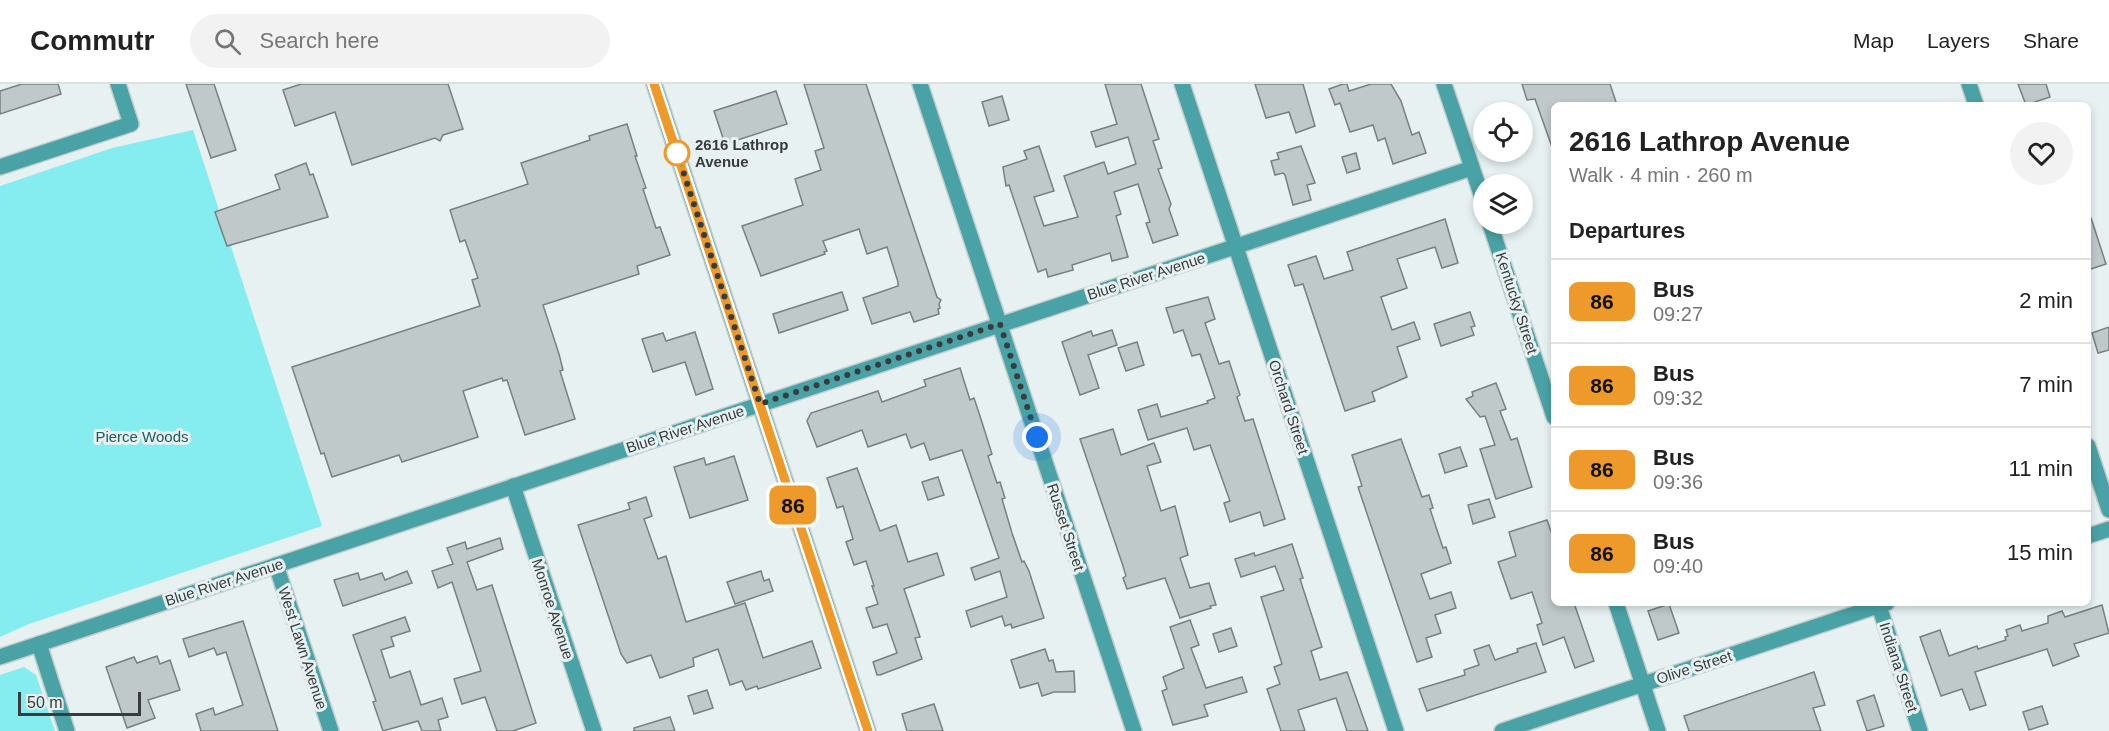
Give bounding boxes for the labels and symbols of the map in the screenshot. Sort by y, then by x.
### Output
place label: 2616 Lathrop Avenue [695,136,788,170]
marker: 2616 Lathrop Avenue [664,140,690,166]
street label: Blue River Avenue [1085,249,1207,303]
street label: Kentucky Street [1493,250,1542,357]
street label: Orchard Street [1266,358,1313,457]
street label: Blue River Avenue [624,402,746,456]
your location [1022,422,1052,452]
park label: Pierce Woods [95,428,189,445]
street label: Russet Street [1044,481,1088,574]
line badge: 86 [766,486,820,524]
street label: Blue River Avenue [163,555,285,609]
street label: Monroe Avenue [529,557,577,661]
street label: West Lawn Avenue [275,585,331,711]
street label: Indiana Street [1876,620,1922,715]
street label: Olive Street [1654,647,1735,687]
scale bar [18,689,141,716]

